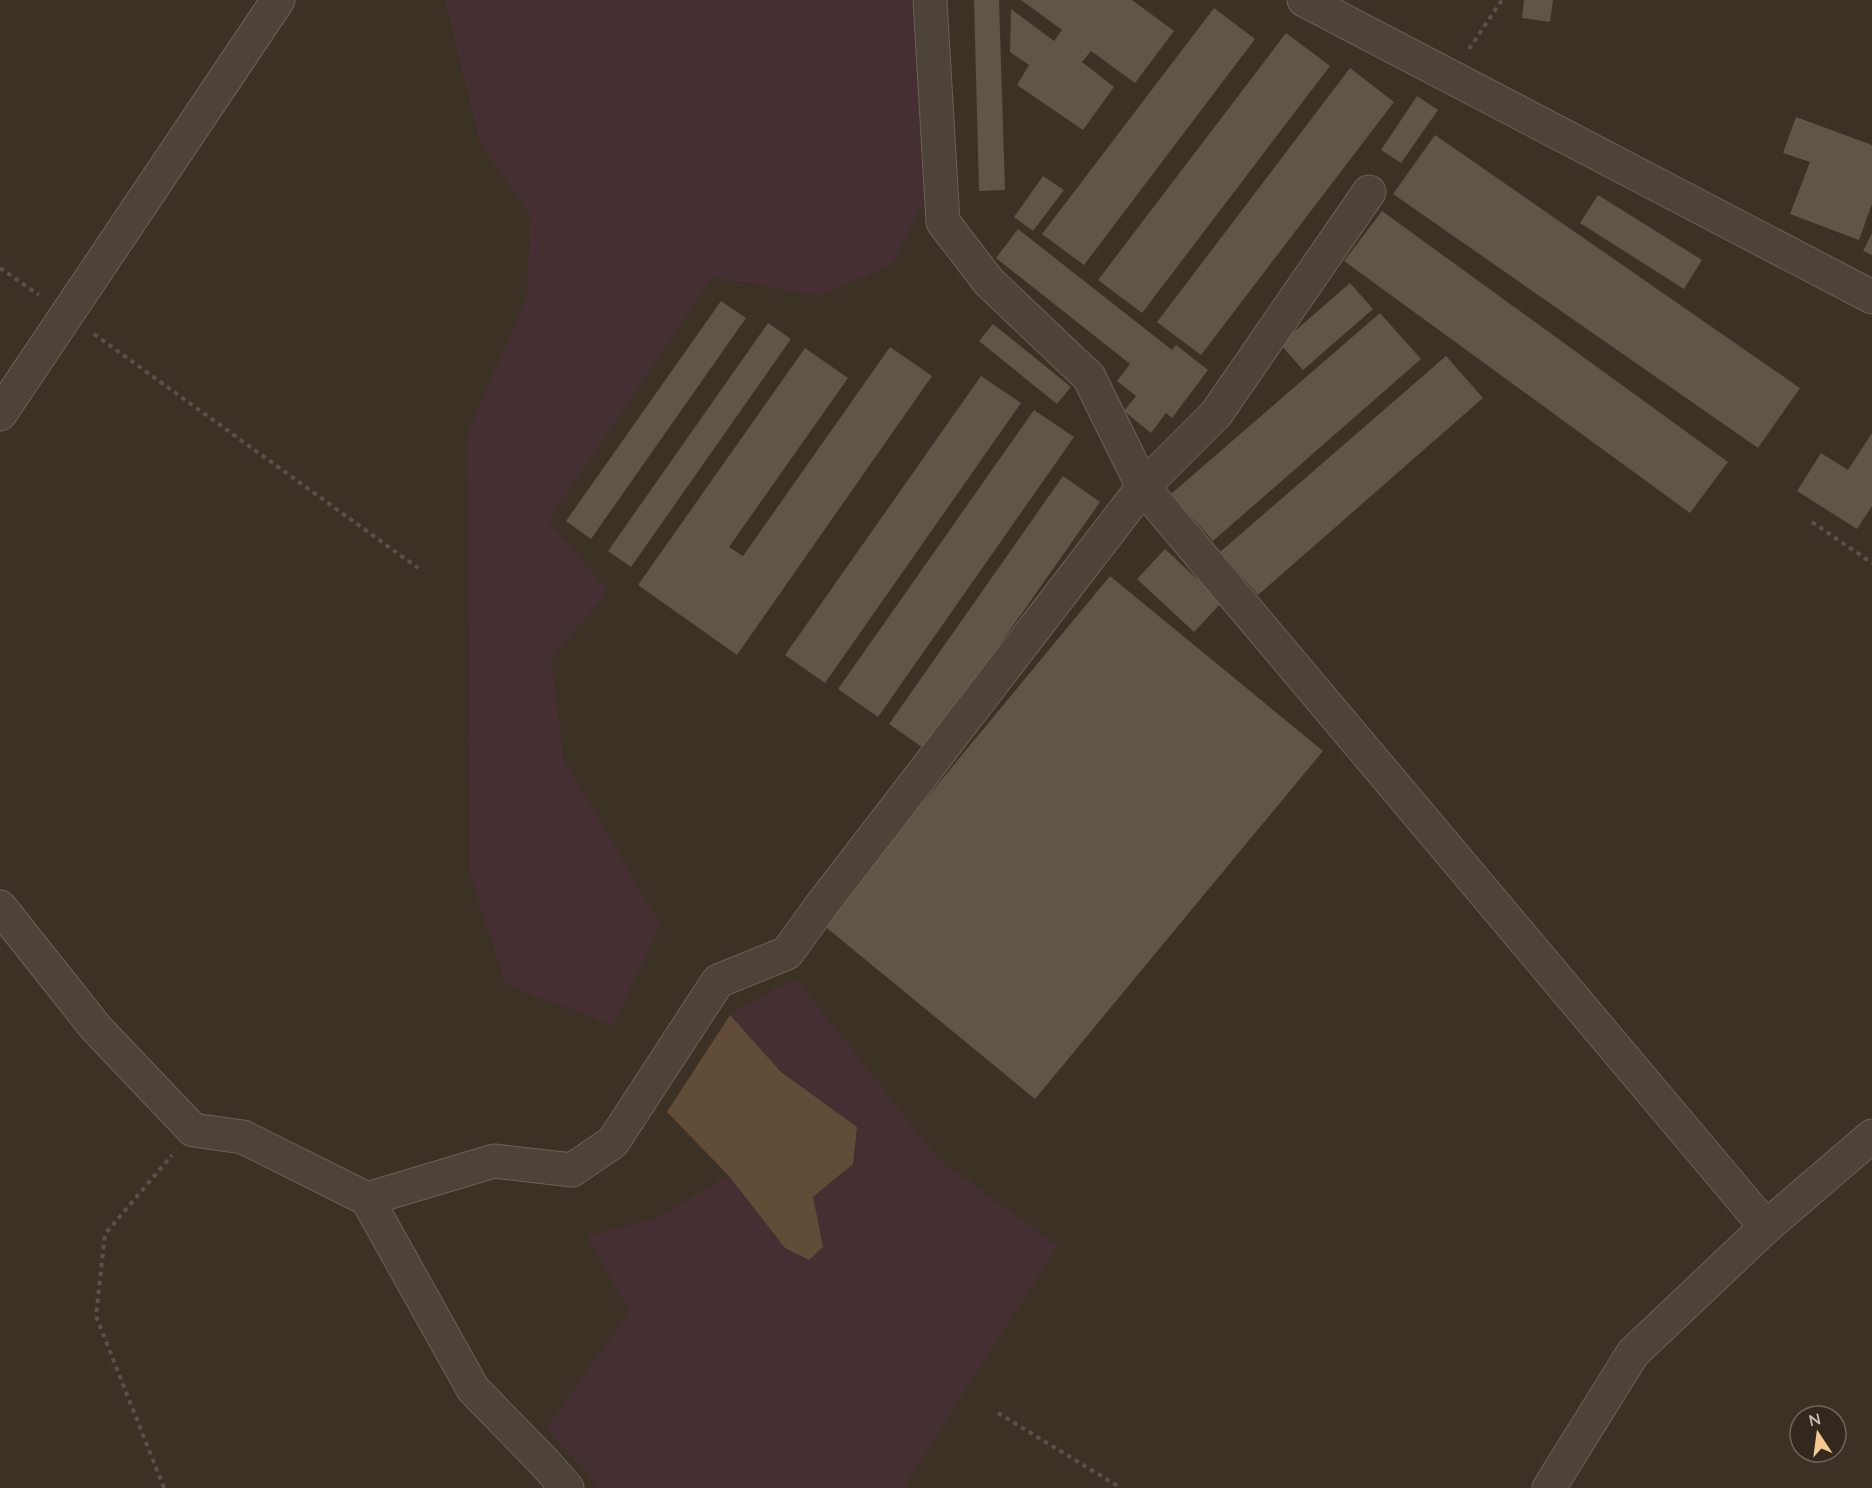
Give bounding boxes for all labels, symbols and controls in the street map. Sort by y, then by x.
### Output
north arrow [1788,1404,1848,1464]
text: N [1807,1408,1823,1430]

